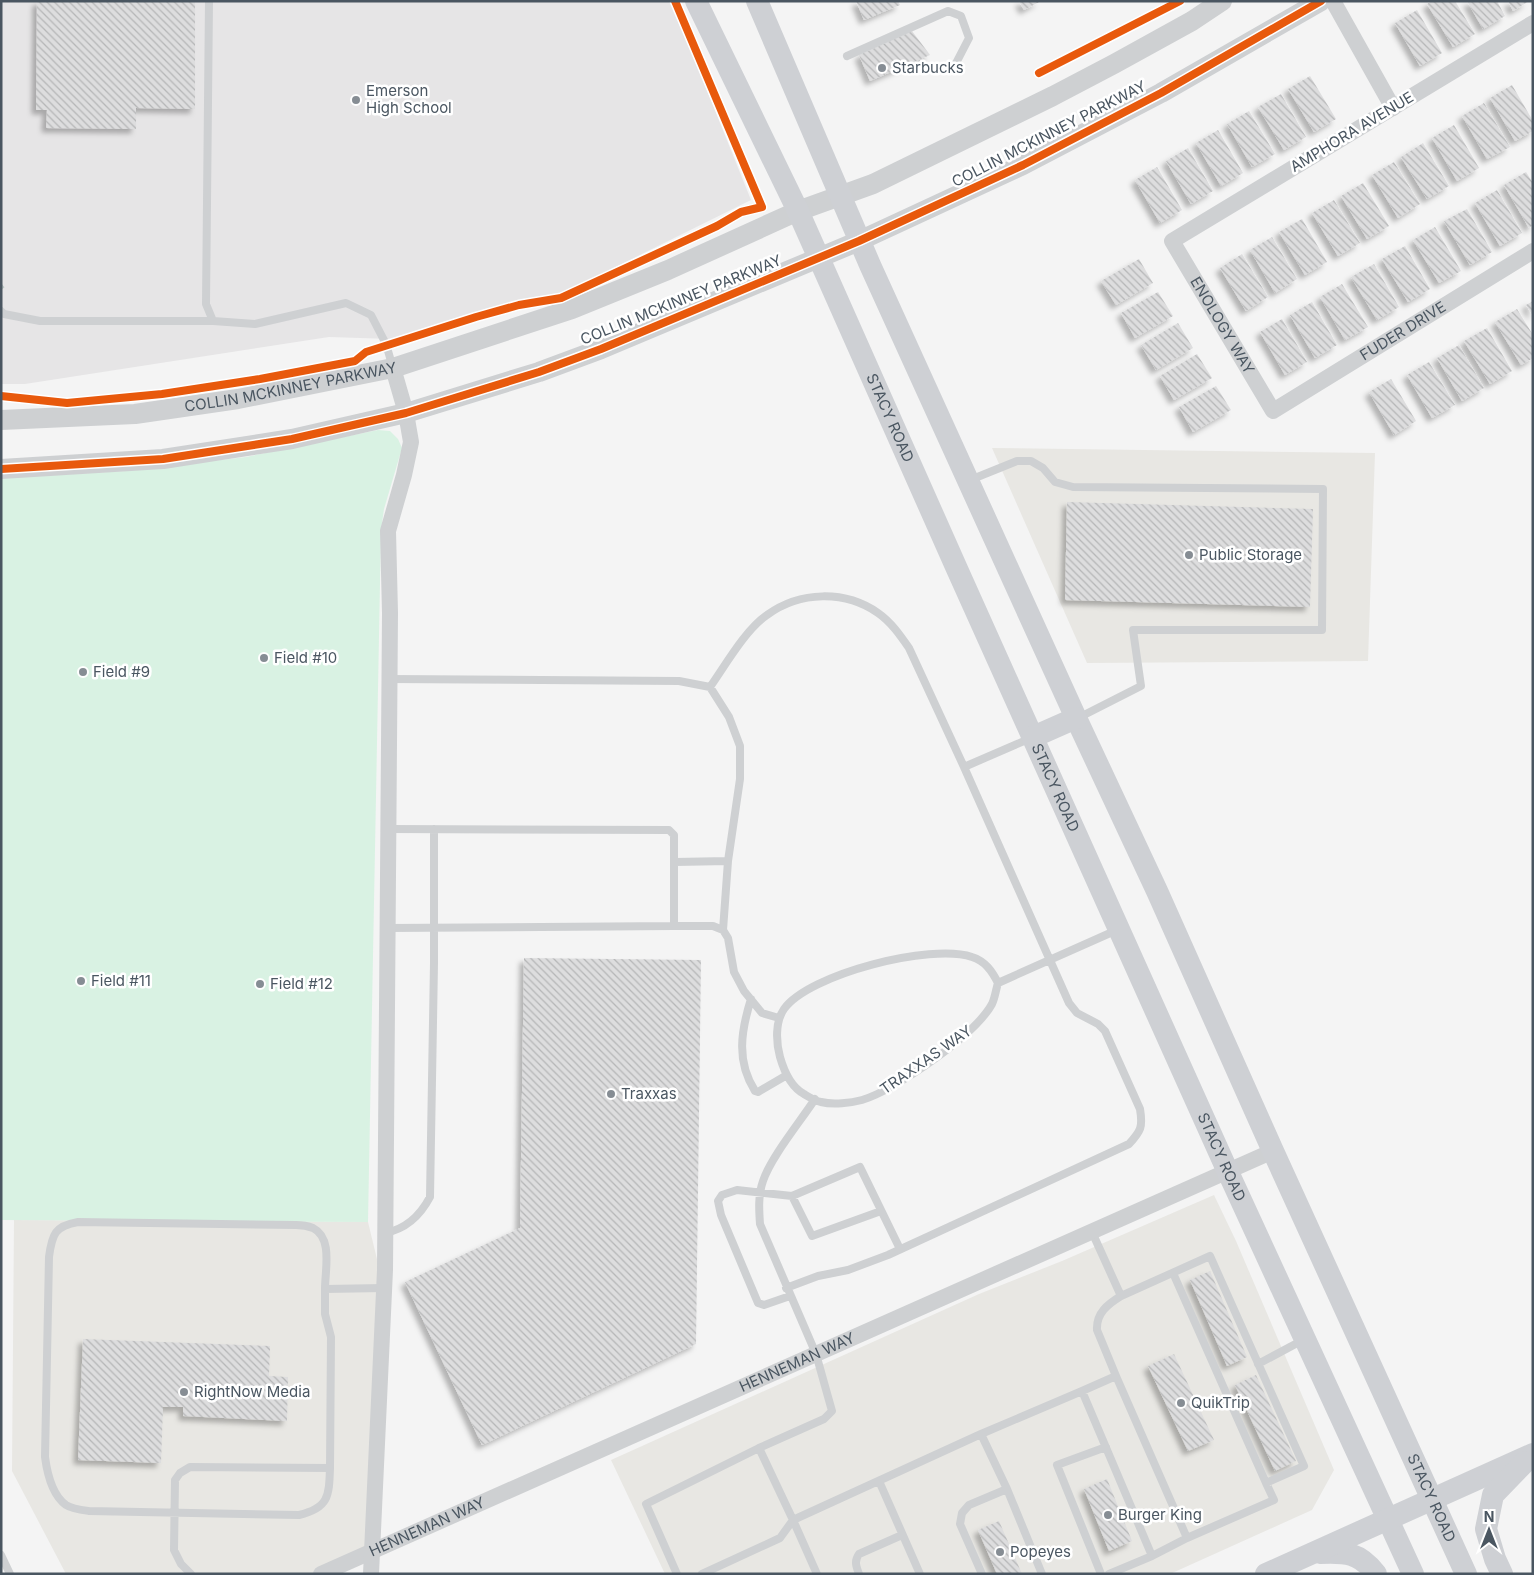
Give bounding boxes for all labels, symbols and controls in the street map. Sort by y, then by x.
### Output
place label: Starbucks [892,58,964,77]
marker: Starbucks [876,62,888,74]
street label: COLLIN MCKINNEY PARKWAY [948,76,1149,191]
place label: Emerson High School [366,81,452,117]
street label: AMPHORA AVENUE [1287,87,1417,176]
marker: Emerson High School [350,94,362,106]
street label: COLLIN MCKINNEY PARKWAY [577,250,784,349]
street label: ENOLOGY WAY [1186,273,1259,377]
street label: FUDER DRIVE [1356,297,1449,364]
street label: COLLIN MCKINNEY PARKWAY [183,358,398,416]
street label: STACY ROAD [862,371,918,465]
place label: Public Storage [1199,545,1302,564]
marker: Public Storage [1183,549,1195,561]
place label: Field #10 [274,648,337,667]
marker: Field #10 [258,652,270,664]
place label: Field #9 [93,662,150,681]
marker: Field #9 [77,666,89,678]
street label: STACY ROAD [1028,740,1084,835]
place label: Field #11 [91,971,151,990]
place label: Field #12 [270,974,333,993]
marker: Field #11 [75,975,87,987]
marker: Field #12 [254,978,266,990]
street label: TRAXXAS WAY [876,1021,975,1098]
place label: Traxxas [621,1084,677,1103]
marker: Traxxas [605,1088,617,1100]
street label: STACY ROAD [1194,1110,1250,1204]
street label: HENNEMAN WAY [736,1328,858,1396]
place label: RightNow Media [194,1382,310,1401]
marker: RightNow Media [178,1386,190,1398]
place label: QuikTrip [1191,1393,1250,1412]
marker: QuikTrip [1175,1397,1187,1409]
street label: STACY ROAD [1403,1451,1460,1545]
street label: HENNEMAN WAY [366,1492,488,1560]
place label: Burger King [1118,1505,1202,1524]
north arrow [1464,1505,1514,1555]
text: N [1484,1508,1494,1525]
marker: Burger King [1102,1509,1114,1521]
place label: Popeyes [1010,1542,1071,1561]
marker: Popeyes [994,1546,1006,1558]

